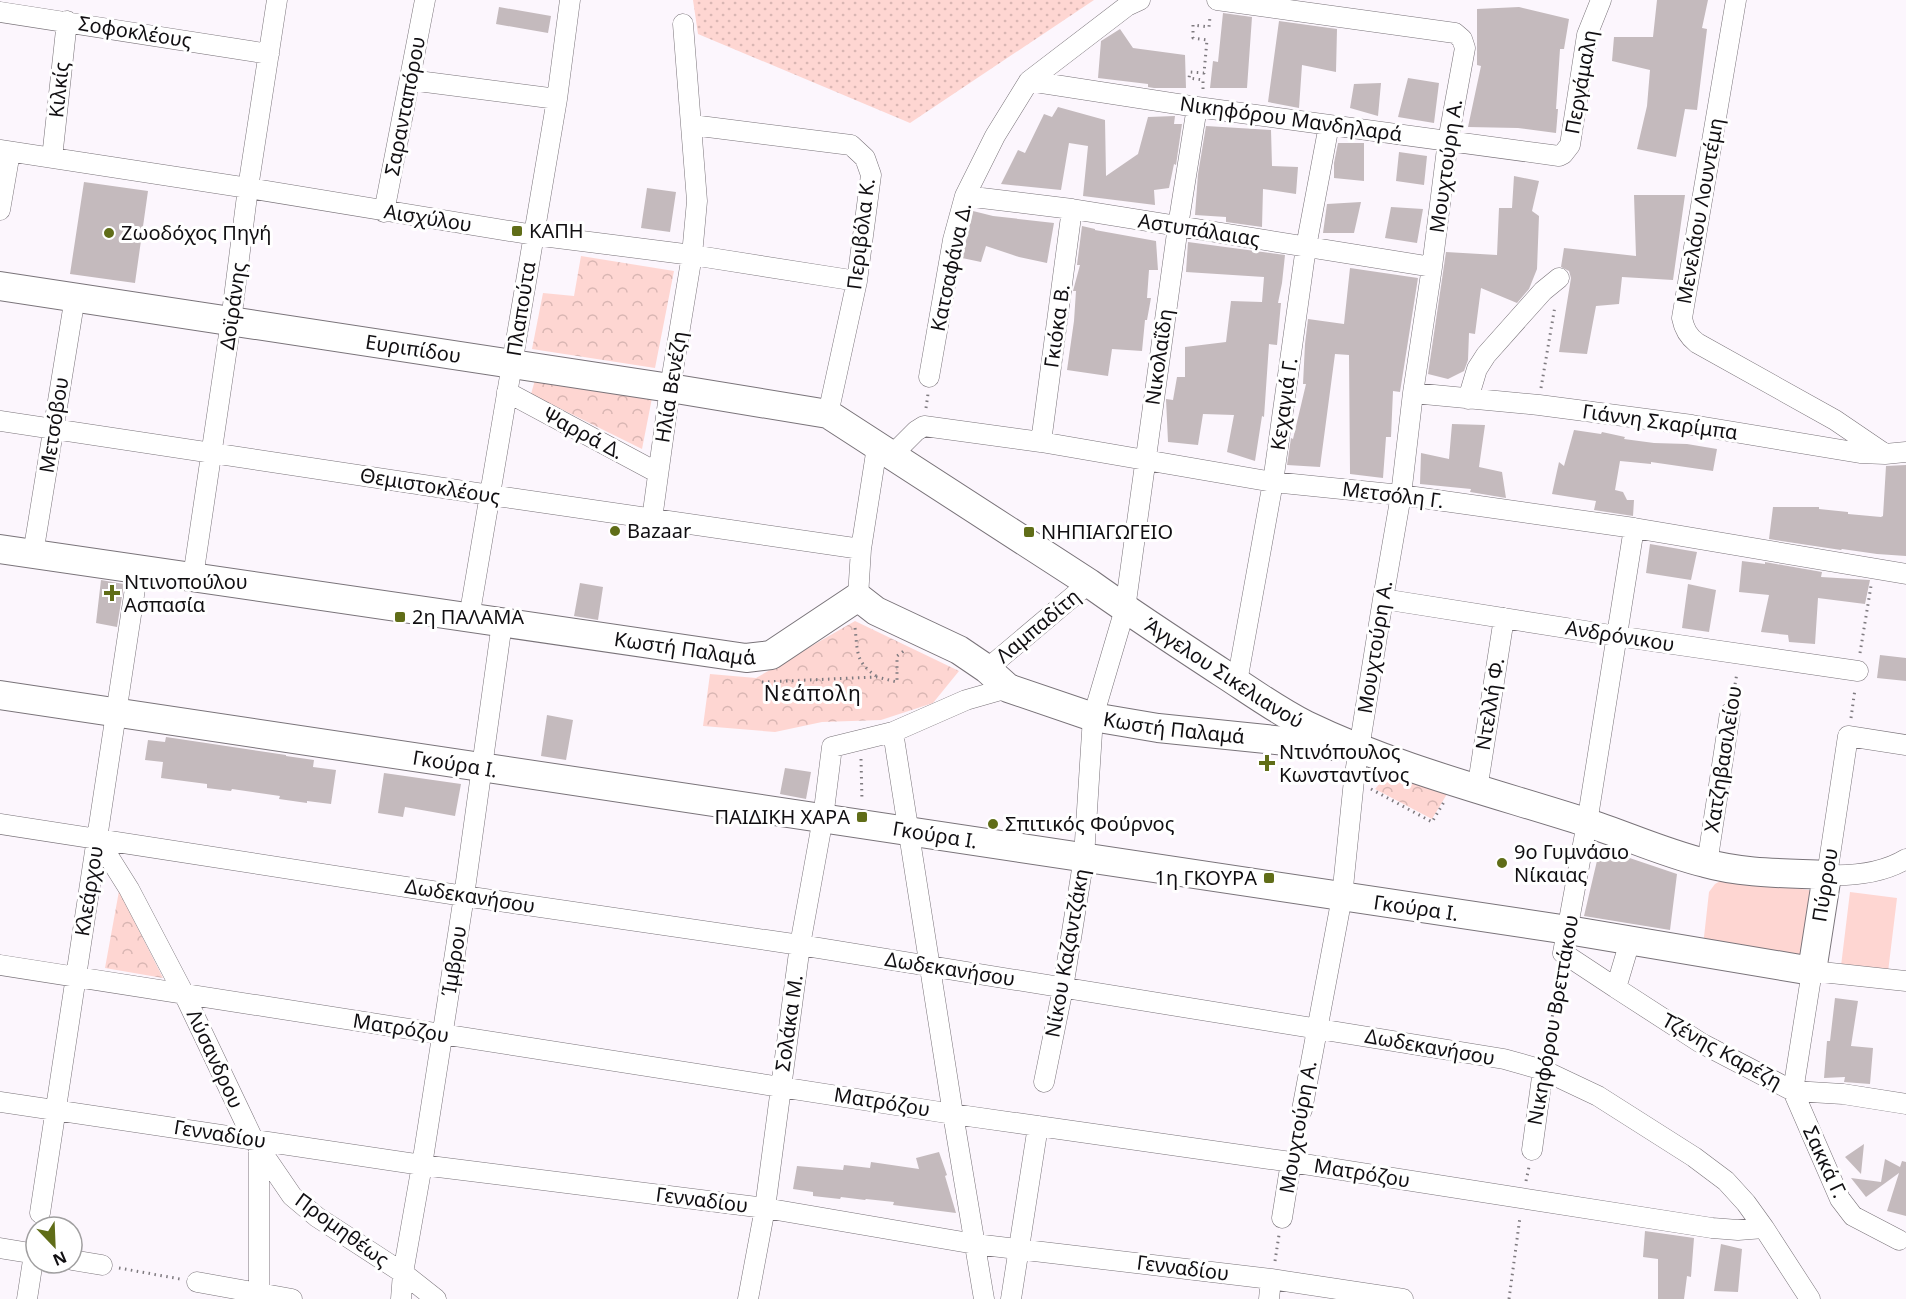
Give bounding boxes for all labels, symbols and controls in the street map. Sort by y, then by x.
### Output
street label: Σοφοκλέους [77,9,194,54]
street label: Περγάμαλη [1558,28,1603,136]
street label: Σαρανταπόρου [378,34,431,178]
street label: Κιλκίς [42,60,75,119]
street label: Νικηφόρου Μανδηλαρά [1178,90,1404,148]
street label: Μουχτούρη Α. [1423,97,1468,234]
street label: Μενελάου Λουντέμη [1670,116,1729,306]
street label: Περιβόλα Κ. [840,177,881,291]
street label: Αισχύλου [382,197,474,238]
street label: Κατσαφάνα Δ. [924,200,977,334]
street label: Αστυπάλαιας [1136,207,1262,252]
place label: ΚΑΠΗ [529,217,584,244]
place label: Ζωοδόχος Πηγή [121,219,271,246]
marker: ΚΑΠΗ [510,224,524,238]
marker: Ζωοδόχος Πηγή [102,226,116,240]
street label: Πλαπούτα [500,259,541,358]
street label: Δοϊράνης [213,260,252,351]
street label: Γκιόκα Β. [1037,282,1076,370]
street label: Νικολαΐδη [1138,307,1179,407]
street label: Ευριπίδου [364,328,463,369]
street label: Ηλία Βενέζη [648,329,693,445]
street label: Κεχαγιά Γ. [1264,356,1303,452]
street label: Μετσόβου [33,375,74,475]
street label: Γιάννη Σκαρίμπα [1581,397,1740,446]
street label: Ψαρρά Δ. [538,400,628,465]
street label: Θεμιστοκλέους [358,461,502,510]
street label: Μετσόλη Γ. [1341,475,1445,514]
place label: Bazaar [627,517,691,544]
place label: ΝΗΠΙΑΓΩΓΕΙΟ [1041,518,1173,545]
marker: Bazaar [608,524,622,538]
marker: ΝΗΠΙΑΓΩΓΕΙΟ [1022,525,1036,539]
place label: Ντινοπούλου Ασπασία [124,568,248,618]
street label: Μουχτούρη Α. [1351,578,1398,716]
street label: Λαμπαδίτη [990,582,1085,669]
marker: Ντινοπούλου Ασπασία [105,586,119,600]
place label: 2η ΠΑΛΑΜΑ [412,603,524,630]
marker: 2η ΠΑΛΑΜΑ [393,610,407,624]
street label: Άγγελου Σικελιανού [1139,611,1308,734]
street label: Ανδρόνικου [1564,614,1677,657]
street label: Κωστή Παλαμά [612,625,757,671]
street label: Ντελλή Φ. [1469,656,1510,752]
district label: Νεάπολη [764,679,862,707]
street label: Χατζηβασιλείου [1698,684,1747,834]
street label: Κωστή Παλαμά [1101,705,1247,750]
place label: Ντινόπουλος Κωνσταντίνος [1279,738,1410,788]
street label: Γκούρα Ι. [411,743,499,784]
marker: Ντινόπουλος Κωνσταντίνος [1260,756,1274,770]
place label: ΠΑΙΔΙΚΗ ΧΑΡΑ [714,803,850,830]
marker: ΠΑΙΔΙΚΗ ΧΑΡΑ [855,810,869,824]
place label: Σπιτικός Φούρνος [1005,810,1175,837]
street label: Γκούρα Ι. [891,814,979,855]
marker: Σπιτικός Φούρνος [986,817,1000,831]
place label: 9ο Γυμνάσιο Νίκαιας [1514,838,1629,888]
street label: Κλεάρχου [68,844,109,938]
street label: Πύρρου [1805,846,1844,924]
marker: 9ο Γυμνάσιο Νίκαιας [1495,856,1509,870]
place label: 1η ΓΚΟΥΡΑ [1155,864,1257,891]
street label: Νίκου Καζαντζάκη [1038,866,1095,1039]
marker: 1η ΓΚΟΥΡΑ [1262,871,1276,885]
street label: Δωδεκανήσου [403,872,537,919]
street label: Γκούρα Ι. [1372,888,1460,927]
street label: Νικηφόρου Βρεττάκου [1521,913,1584,1127]
street label: Ίμβρου [435,924,472,998]
street label: Δωδεκανήσου [883,945,1017,992]
street label: Σολάκα Μ. [768,973,809,1073]
street label: Λύσανδρου [181,1005,250,1113]
street label: Τζένης Καρέζη [1657,1006,1787,1095]
street label: Ματρόζου [351,1007,451,1048]
street label: Δωδεκανήσου [1363,1022,1497,1071]
street label: Μουχτούρη Α. [1273,1058,1322,1196]
street label: Ματρόζου [832,1081,932,1122]
street label: Γενναδίου [172,1113,268,1154]
street label: Σακκά Γ. [1797,1121,1854,1202]
street label: Ματρόζου [1312,1152,1412,1193]
street label: Γενναδίου [654,1180,750,1219]
street label: Προμηθέως [290,1186,395,1273]
north arrow [24,1215,84,1275]
text: N [50,1246,70,1271]
street label: Γενναδίου [1135,1248,1231,1287]

